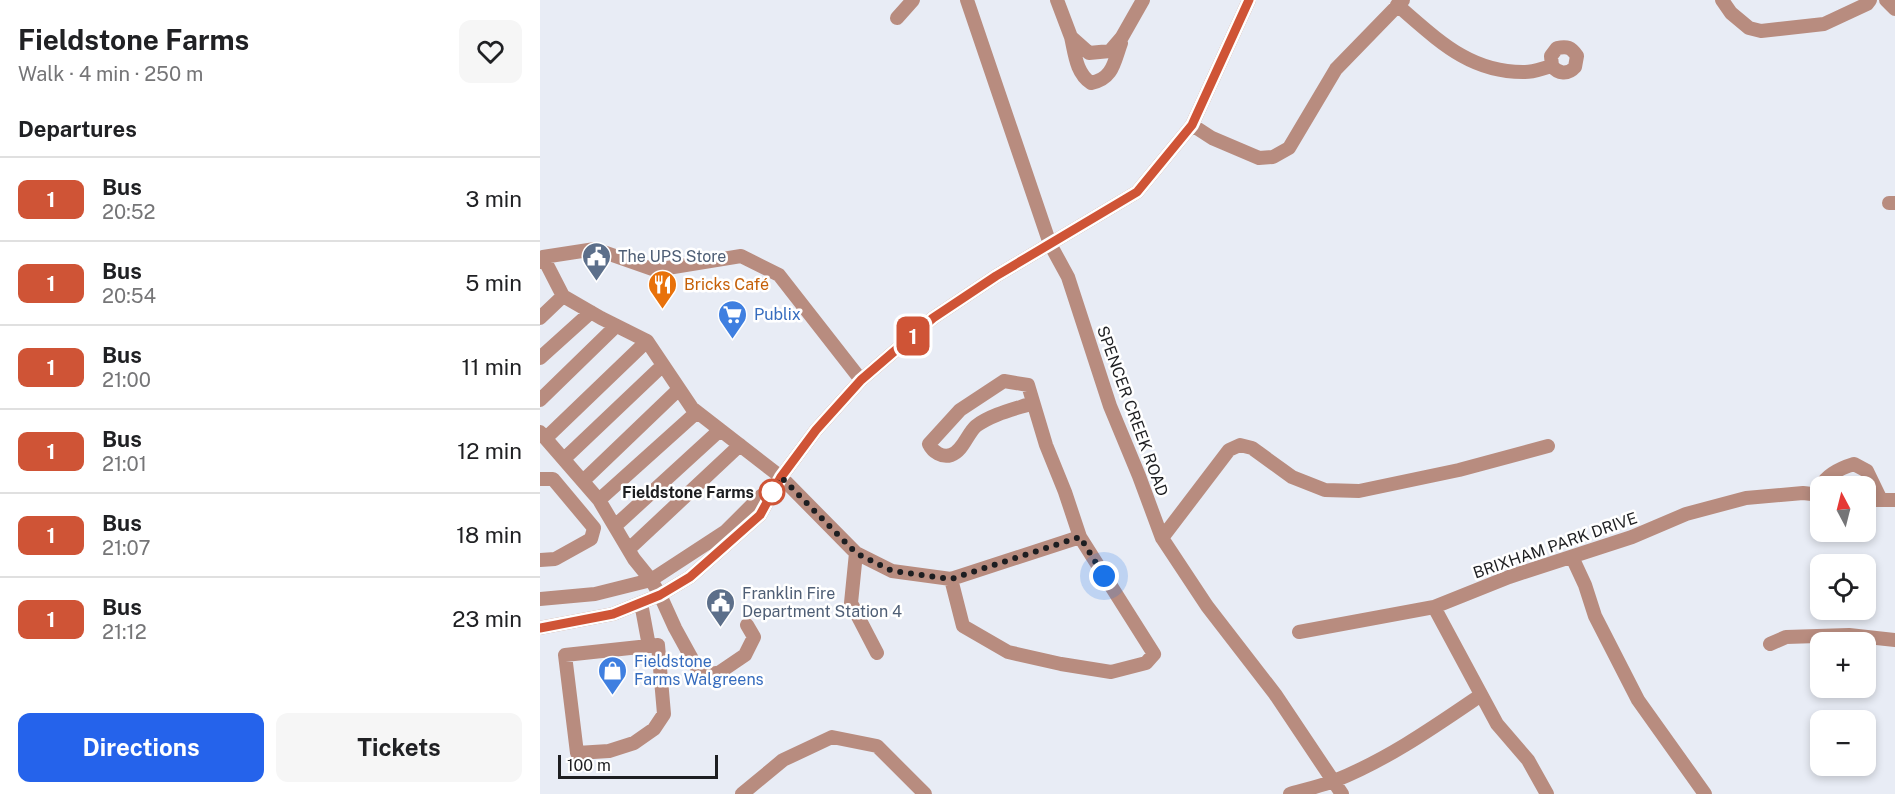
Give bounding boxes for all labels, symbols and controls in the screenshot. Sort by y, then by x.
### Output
button: heart [459,20,522,83]
text: Fieldstone Farms [18,23,249,56]
text: Walk · 4 min · 250 m [18,62,203,86]
text: Departures [18,116,137,142]
text: Bus [102,174,142,200]
text: 3 min [465,186,522,212]
text: 1 [47,187,56,212]
text: 20:52 [102,200,155,224]
public building icon: The UPS Store [581,240,613,282]
place label: The UPS Store [618,247,726,266]
text: Bus [102,258,142,284]
restaurant icon: Bricks Café [647,268,679,310]
text: 5 min [465,270,522,296]
text: 1 [47,271,56,296]
place label: Bricks Café [684,275,769,294]
text: 20:54 [102,284,156,308]
supermarket icon: Publix [717,298,749,340]
place label: Publix [754,305,801,324]
line badge: 1 [894,316,932,356]
street label: SPENCER CREEK ROAD [1093,323,1172,499]
text: 1 [909,324,918,349]
text: Bus [102,342,142,368]
text: 11 min [461,354,522,380]
text: 1 [47,355,56,380]
text: 21:00 [102,368,151,392]
text: Bus [102,426,142,452]
text: 12 min [457,438,522,464]
text: 1 [47,439,56,464]
text: 21:01 [102,452,147,476]
north arrow [1810,476,1876,542]
map controls [1810,476,1876,776]
marker: Fieldstone Farms [759,479,785,505]
place label: Fieldstone Farms [622,483,754,502]
street label: BRIXHAM PARK DRIVE [1471,508,1640,582]
text: Bus [102,510,142,536]
text: 18 min [456,522,522,548]
text: 1 [47,523,56,548]
text: 21:07 [102,536,150,560]
button: locate [1810,554,1876,620]
your location [1089,561,1119,591]
place label: Franklin Fire Department Station 4 [742,584,902,621]
public building icon: Franklin Fire Department Station 4 [705,586,737,628]
text: Bus [102,594,142,620]
text: 23 min [452,606,522,632]
text: 1 [47,607,56,632]
text: 21:12 [102,620,147,644]
button: + [1810,632,1876,698]
place label: Fieldstone Farms Walgreens [634,652,764,689]
shop icon: Fieldstone Farms Walgreens [597,654,629,696]
button: − [1810,710,1876,776]
button: Directions [18,713,264,782]
button: Tickets [276,713,522,782]
scale bar [558,752,718,780]
text: 100 m [567,756,611,775]

